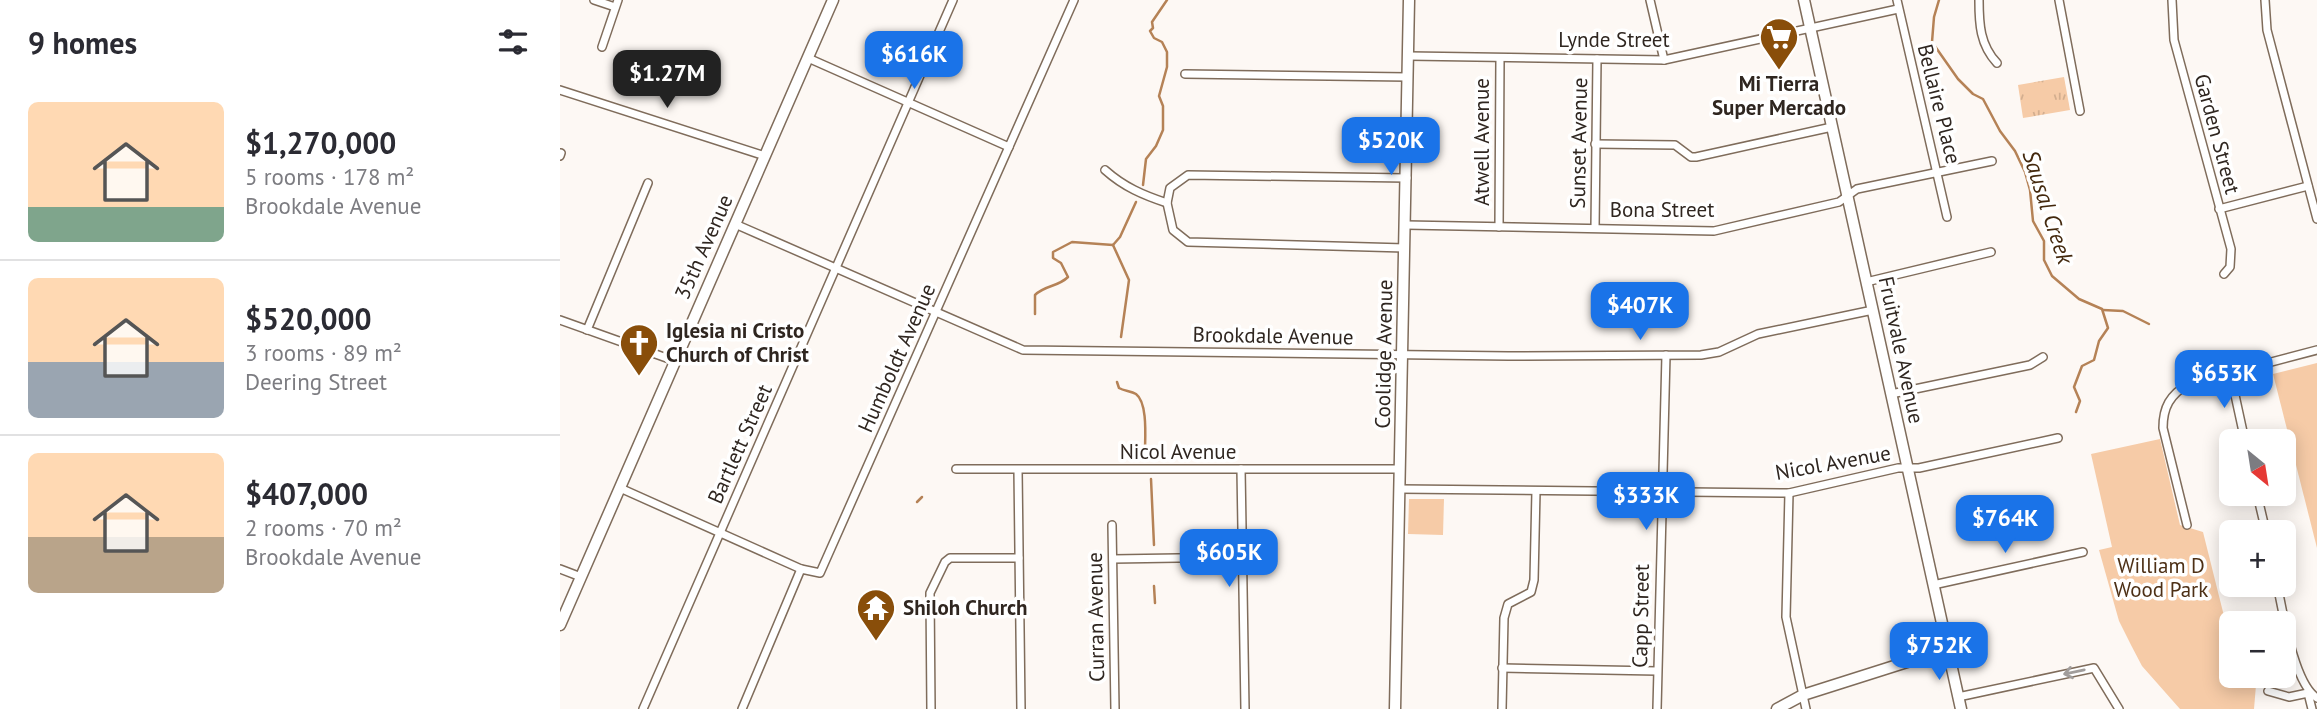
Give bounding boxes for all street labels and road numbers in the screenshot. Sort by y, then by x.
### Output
street label: Lynde Street [1558,26,1670,53]
street label: Bellaire Place [1912,41,1967,167]
street label: Garden Street [2189,71,2246,197]
street label: Sunset Avenue [1564,77,1593,209]
street label: Atwell Avenue [1468,78,1495,206]
street label: 35th Avenue [668,190,739,303]
street label: Bona Street [1610,196,1714,223]
street label: Fruitvale Avenue [1873,274,1930,426]
street label: Humboldt Avenue [852,279,941,436]
street label: Coolidge Avenue [1369,279,1398,429]
street label: Brookdale Avenue [1192,321,1354,350]
street label: Bartlett Street [701,380,778,508]
street label: Nicol Avenue [1120,438,1236,465]
street label: Nicol Avenue [1773,439,1893,486]
street label: Curran Avenue [1081,552,1110,682]
street label: Capp Street [1626,564,1655,668]

